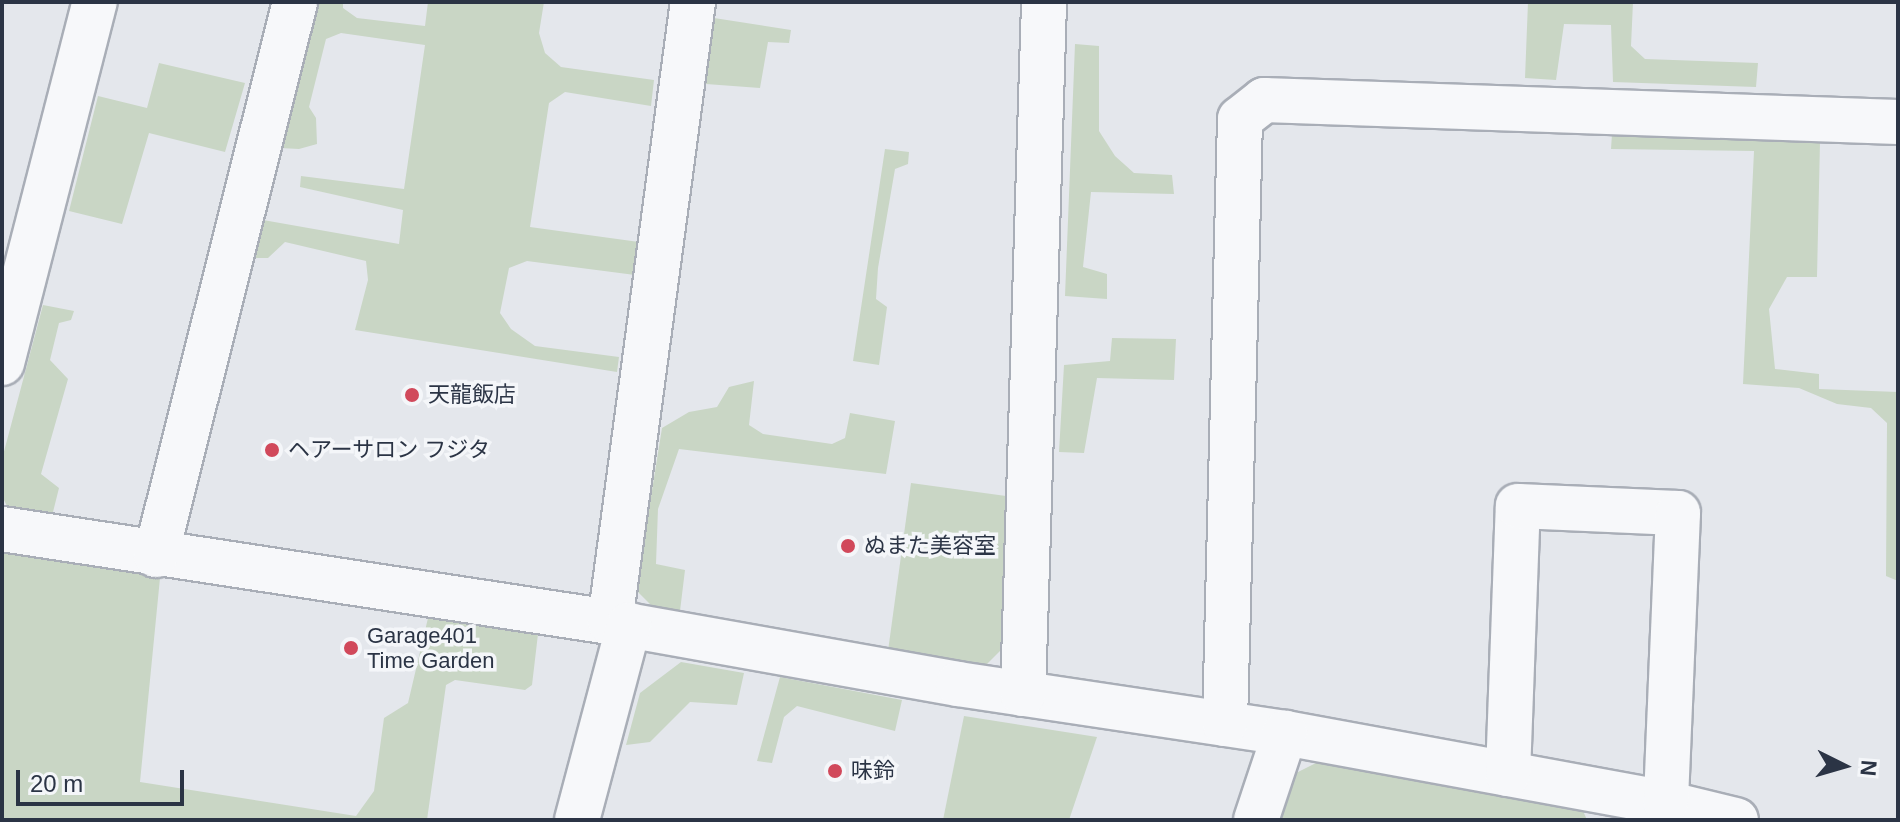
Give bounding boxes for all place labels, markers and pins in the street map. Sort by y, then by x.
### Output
place label: 天龍飯店 [428,382,516,408]
marker: 天龍飯店 [403,386,421,404]
place label: ヘアーサロン フジタ [288,437,491,463]
marker: ヘアーサロン フジタ [263,441,281,459]
place label: ぬまた美容室 [864,533,996,559]
marker: ぬまた美容室 [839,537,857,555]
place label: Garage401 Time Garden [367,622,495,674]
marker: Garage401 Time Garden [342,639,360,657]
place label: 味鈴 [851,758,895,784]
marker: 味鈴 [826,762,844,780]

